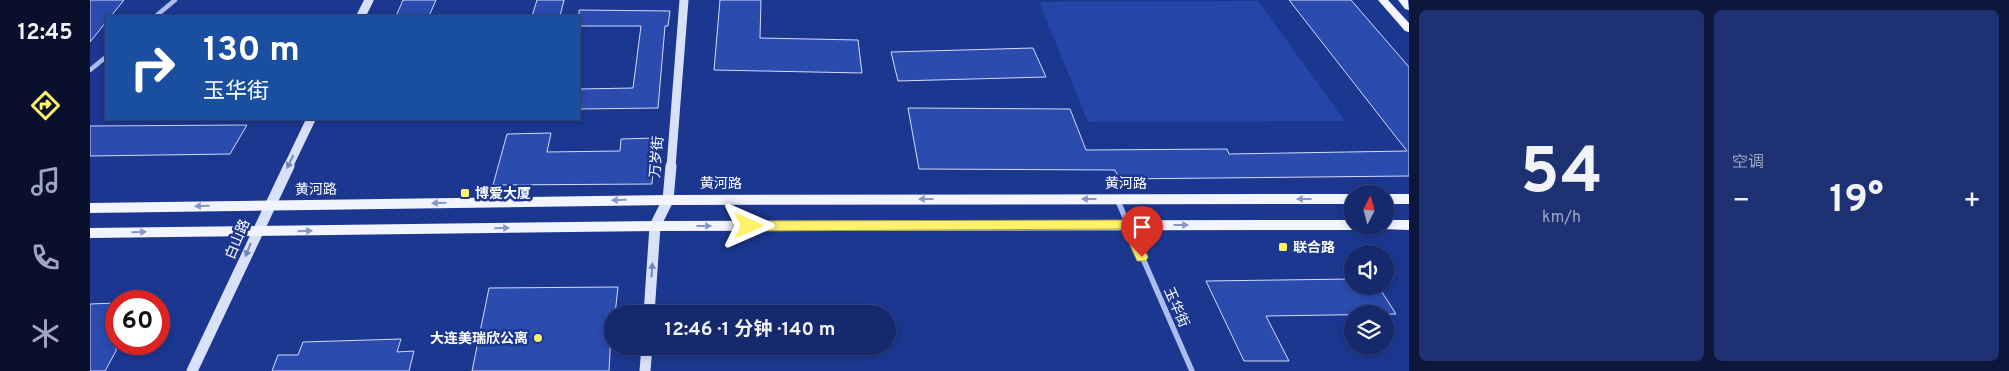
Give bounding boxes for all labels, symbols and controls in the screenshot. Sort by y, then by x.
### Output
text: 12:45 [17,20,73,47]
text: 130 m [203,29,300,73]
icon: right [120,35,185,100]
text: 玉华街 [203,79,269,106]
icon: directions [28,88,63,123]
text: 54 [1520,134,1603,216]
street label: 万岁街 [647,135,668,179]
text: 空调 [1732,153,1764,173]
one-way arrow [286,155,294,170]
icon: music [28,164,63,199]
street label: 黄河路 [700,176,742,193]
street label: 黄河路 [1105,176,1147,193]
text: 19° [1829,177,1884,226]
street label: 黄河路 [295,182,337,199]
text: − [1732,184,1750,220]
text: + [1963,184,1981,220]
place label: 博爱大厦 [475,185,531,203]
north arrow [1344,185,1394,235]
map controls [1344,185,1394,355]
marker: 博爱大厦 [459,187,471,199]
one-way arrow [918,195,934,203]
one-way arrow [1081,195,1097,203]
one-way arrow [1296,195,1312,203]
one-way arrow [611,196,627,204]
one-way arrow [431,199,447,207]
position arrow [722,199,774,251]
one-way arrow [194,202,210,210]
pin [1121,206,1163,257]
text: km/h [1542,208,1581,228]
icon: arrive [1128,213,1156,241]
street label: 白山路 [222,217,254,262]
one-way arrow [1174,221,1190,229]
one-way arrow [696,222,712,230]
one-way arrow [494,224,510,232]
one-way arrow [297,226,313,234]
one-way arrow [131,228,147,236]
place label: 联合路 [1293,239,1335,257]
icon: phone [28,240,63,275]
marker: 联合路 [1277,241,1289,253]
one-way arrow [244,243,252,257]
button: sound [1344,245,1394,295]
one-way arrow [649,262,657,278]
street label: 玉华街 [1159,285,1193,330]
speed limit sign: 60 [105,290,170,355]
button: layers [1344,305,1394,355]
icon: climate [28,316,63,351]
text: 12:46 · 1 分钟 · 140 m [665,318,835,342]
place label: 大连美瑞欣公离 [430,330,528,348]
marker: 大连美瑞欣公离 [532,332,544,344]

